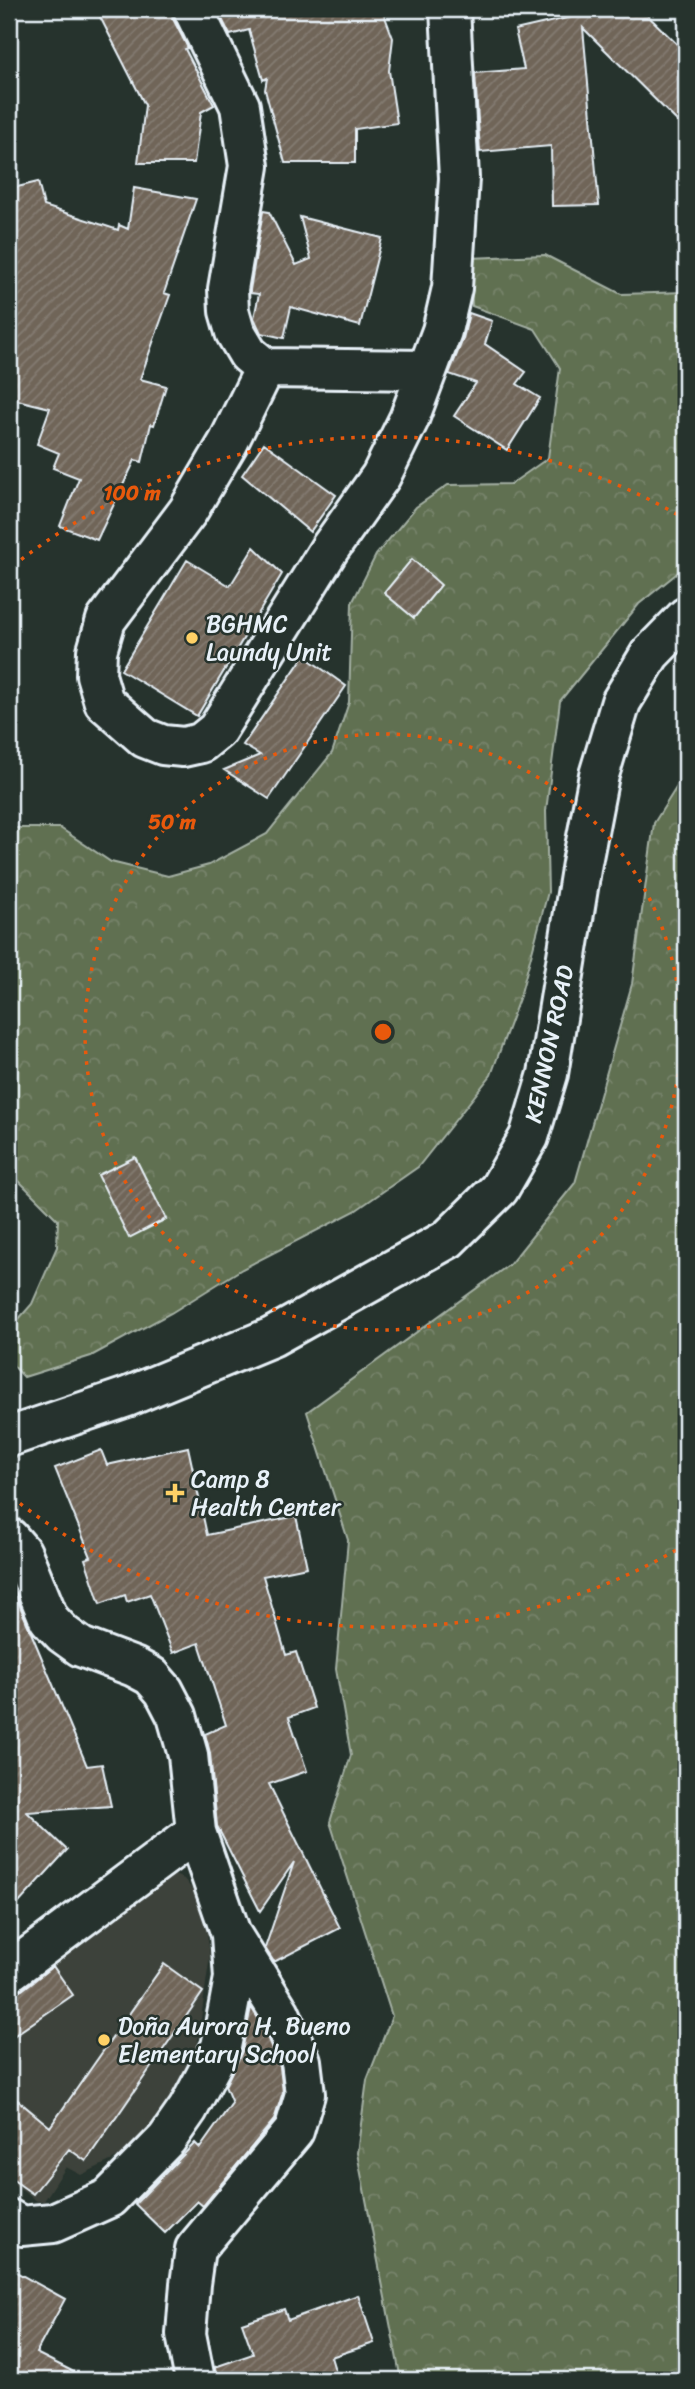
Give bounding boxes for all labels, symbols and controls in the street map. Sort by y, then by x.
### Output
text: 100 m [103,474,161,512]
place label: BGHMC Laundy Unit [206,603,332,673]
marker: BGHMC Laundy Unit [184,630,200,646]
text: 50 m [148,803,197,841]
street label: KENNON ROAD [512,961,586,1127]
centre of rings [371,1020,395,1044]
place label: Camp 8 Health Center [191,1458,342,1528]
marker: Camp 8 Health Center [165,1483,185,1503]
place label: Doña Aurora H. Bueno Elementary School [118,2005,351,2075]
marker: Doña Aurora H. Bueno Elementary School [96,2032,112,2048]

